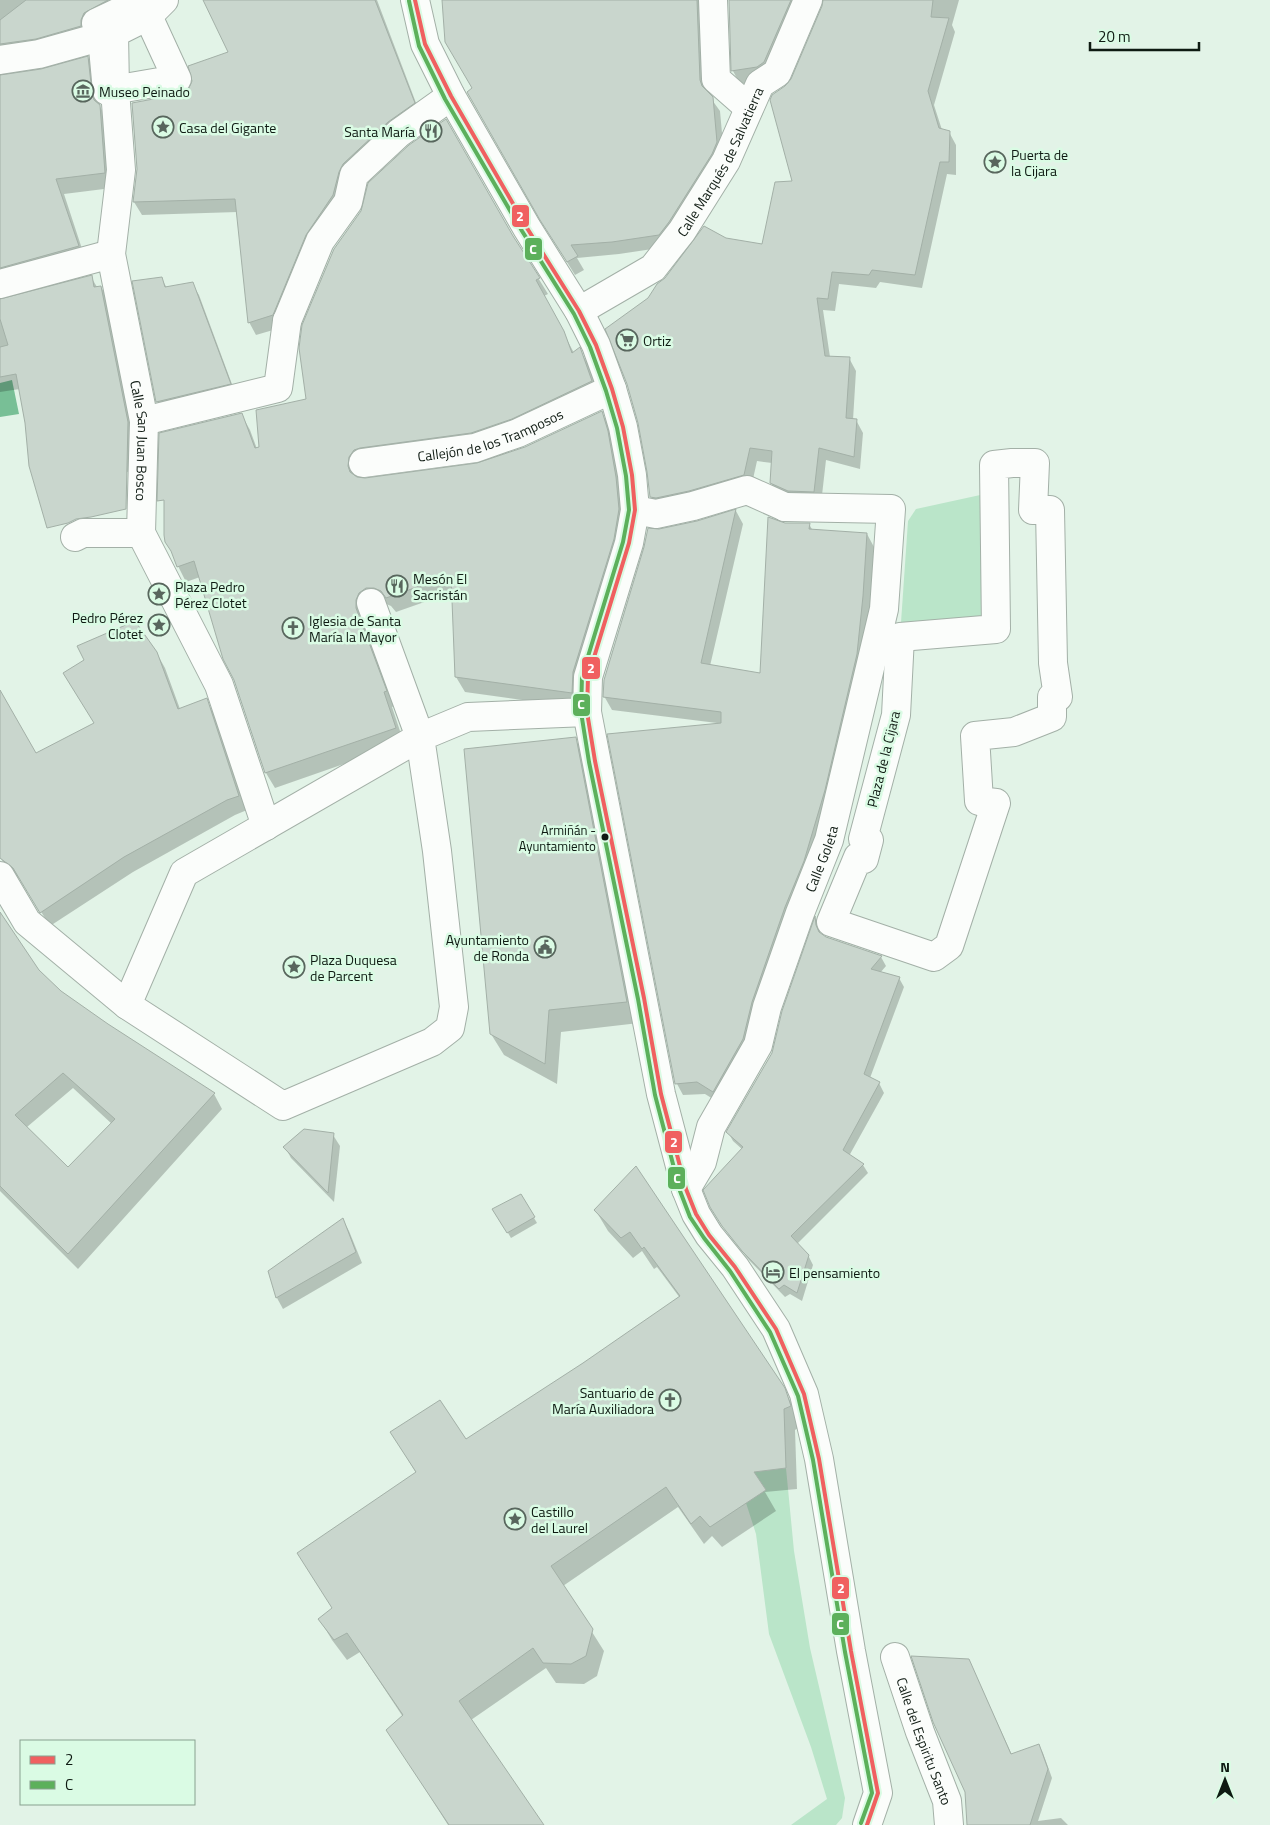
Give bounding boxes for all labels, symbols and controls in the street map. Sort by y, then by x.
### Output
scale bar [1090,20,1199,52]
text: 20 m [1098,25,1131,48]
museum icon: Museo Peinado [71,79,95,103]
place label: Museo Peinado [99,81,190,102]
street label: Calle Marqués de Salvatierra [671,83,768,241]
place icon: Casa del Gigante [151,115,175,139]
place label: Casa del Gigante [179,117,276,138]
restaurant icon: Santa María [419,119,443,143]
place label: Santa María [344,121,415,142]
place label: Puerta de la Cijara [1011,144,1068,181]
place icon: Puerta de la Cijara [983,150,1007,174]
line badge: 2 [511,204,530,228]
text: 2 [516,205,524,226]
line badge: C [524,237,543,261]
text: C [529,238,537,259]
supermarket icon: Ortiz [615,328,639,352]
place label: Ortiz [643,330,671,351]
street label: Calle San Juan Bosco [126,378,155,501]
street label: Callejón de los Tramposos [416,403,566,466]
place label: Mesón El Sacristán [413,568,468,605]
restaurant icon: Mesón El Sacristán [385,574,409,598]
place label: Plaza Pedro Pérez Clotet [175,576,247,613]
place icon: Plaza Pedro Pérez Clotet [147,582,171,606]
place label: Pedro Pérez Clotet [72,607,143,644]
place label: Iglesia de Santa María la Mayor [309,610,401,647]
place icon: Pedro Pérez Clotet [147,613,171,637]
church icon: Iglesia de Santa María la Mayor [281,616,305,640]
line badge: 2 [581,656,601,680]
text: 2 [587,657,595,678]
line badge: C [572,693,591,717]
text: C [577,693,585,714]
street label: Plaza de la Cijara [861,709,905,809]
place label: Armiñán - Ayuntamiento [519,820,596,856]
street label: Calle Goleta [799,823,843,895]
marker: Armiñán - Ayuntamiento [600,832,610,842]
place label: Ayuntamiento de Ronda [446,929,529,966]
public building icon: Ayuntamiento de Ronda [533,935,557,959]
place label: Plaza Duquesa de Parcent [310,949,397,986]
place icon: Plaza Duquesa de Parcent [282,955,306,979]
line badge: 2 [664,1130,683,1154]
text: 2 [670,1131,678,1152]
line badge: C [667,1166,686,1190]
text: C [673,1167,681,1188]
hotel icon: El pensamiento [761,1260,785,1284]
place label: El pensamiento [789,1262,880,1283]
place label: Santuario de María Auxiliadora [552,1382,654,1419]
church icon: Santuario de María Auxiliadora [658,1388,682,1412]
place label: Castillo del Laurel [531,1501,588,1538]
place icon: Castillo del Laurel [503,1507,527,1531]
line badge: 2 [831,1576,850,1600]
text: 2 [837,1577,845,1598]
line badge: C [831,1612,850,1636]
text: C [836,1613,844,1634]
street label: Calle del Espiritu Santo [892,1674,958,1808]
legend [20,1740,195,1805]
text: 2 [65,1748,73,1771]
north arrow [1200,1755,1250,1805]
text: N [1220,1756,1230,1777]
text: C [65,1773,73,1796]

